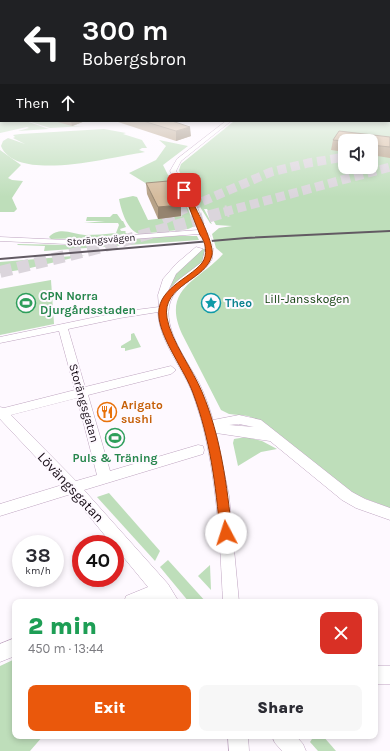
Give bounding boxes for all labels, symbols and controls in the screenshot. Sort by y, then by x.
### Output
text: 300 m [82,14,169,47]
icon: left [16,16,68,68]
text: Bobergsbron [82,48,187,70]
icon: ahead [57,92,79,114]
text: Then [16,94,49,112]
map controls [338,134,378,174]
button: sound [338,134,378,174]
pin [167,173,201,207]
icon: arrive [173,179,195,201]
street label: Storängsvägen [66,232,136,248]
place label: CPN Norra Djurgårdsstaden [40,289,136,317]
sports icon: CPN Norra Djurgårdsstaden [15,292,37,314]
place icon: Theo [200,292,222,314]
park label: Lill-Jansskogen [265,292,349,306]
place label: Theo [225,296,252,310]
street label: Storängsgatan [66,362,102,444]
place label: Arigato sushi [121,398,163,426]
restaurant icon: Arigato sushi [96,401,118,423]
sports icon: Puls & Träning [104,427,126,449]
street label: Lövängsgatan [34,449,107,526]
place label: Puls & Träning [72,451,158,465]
position arrow [205,512,247,554]
speed limit sign: 40 [72,535,124,587]
text: 38 [25,544,51,567]
text: km/h [25,565,51,577]
text: 2 min [28,612,97,640]
button: close [320,612,362,654]
text: 450 m · 13:44 [28,641,104,656]
button: Exit [28,685,191,731]
button: Share [199,685,362,731]

